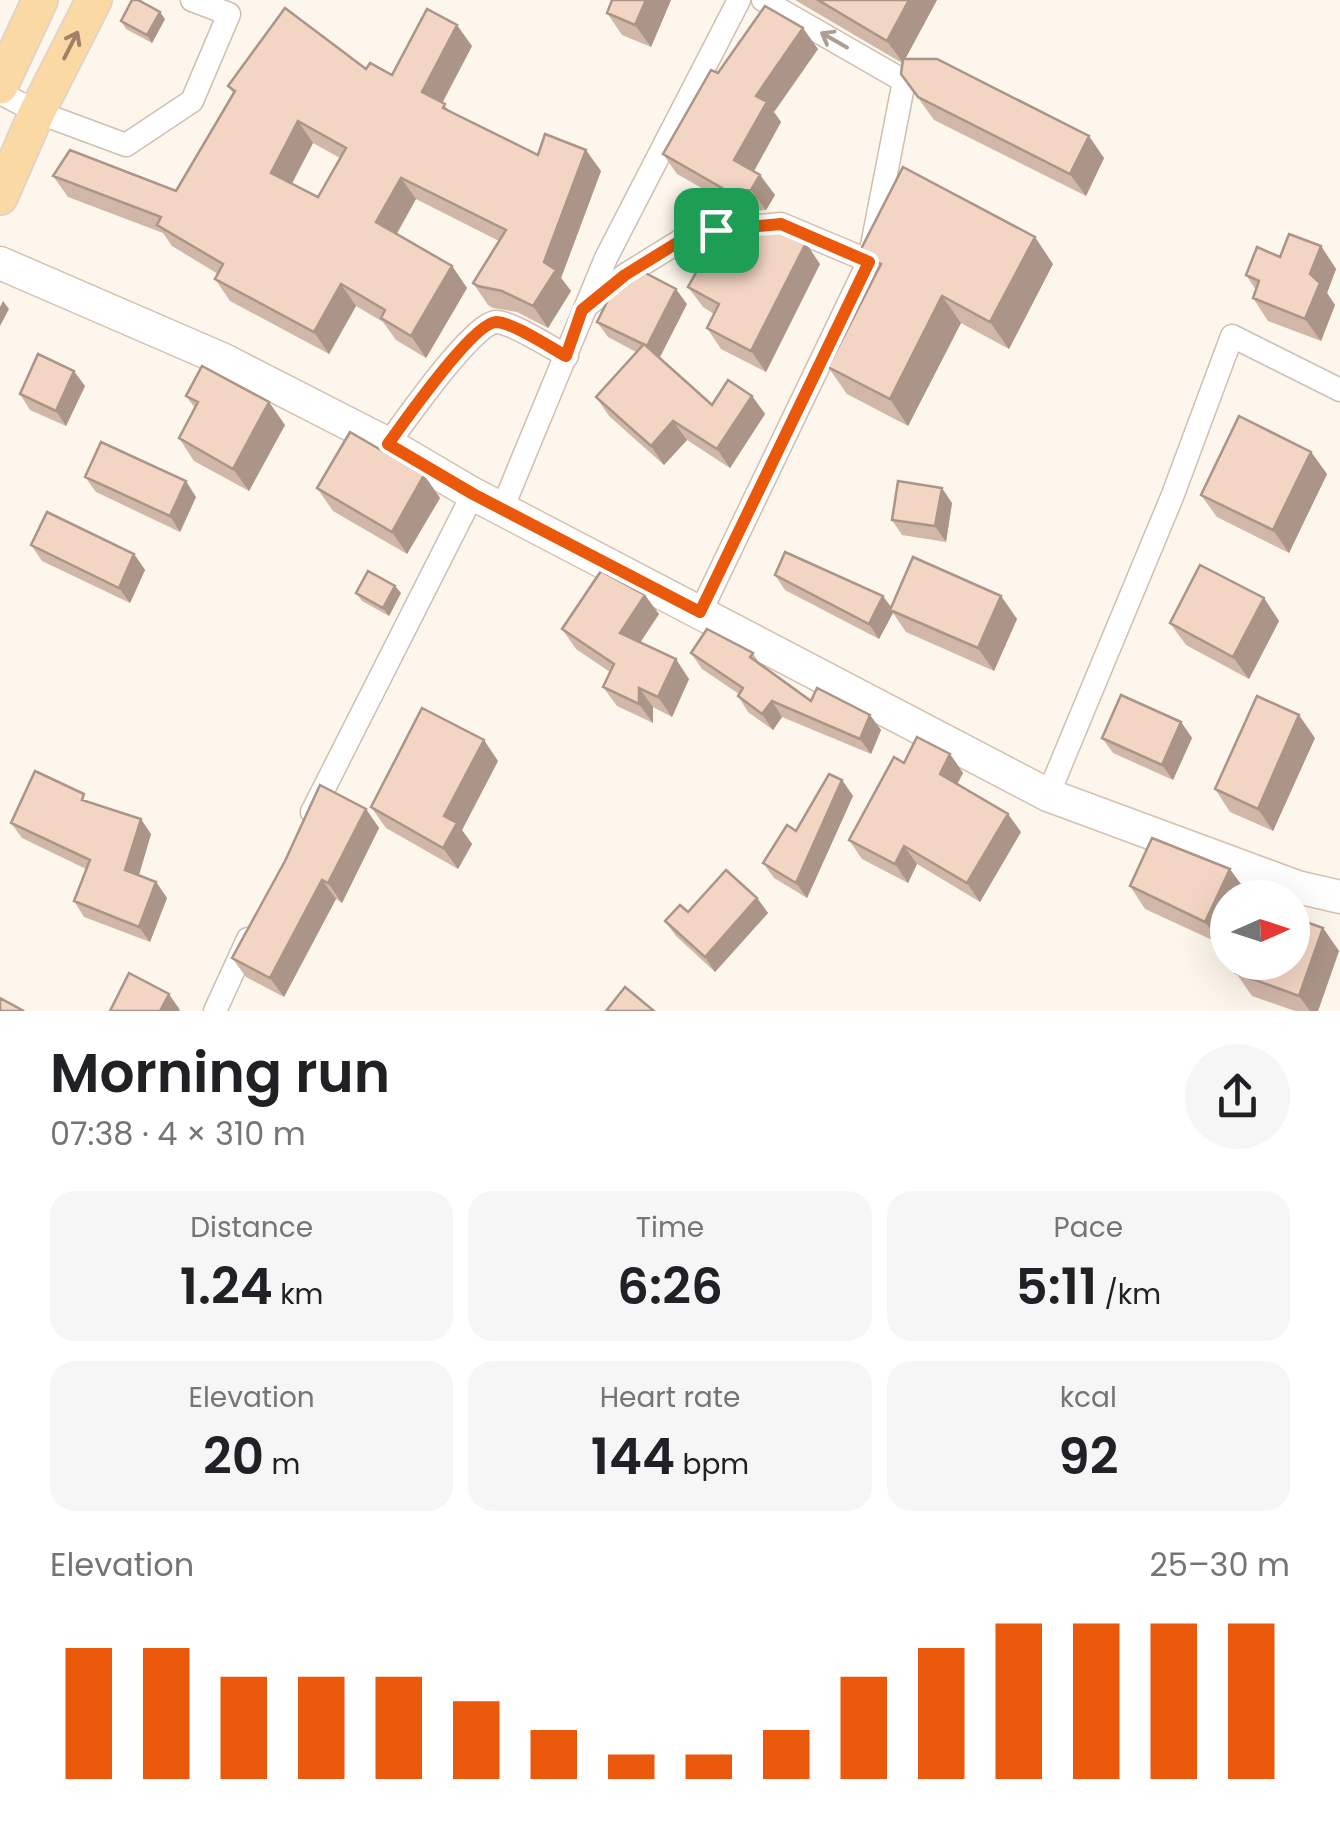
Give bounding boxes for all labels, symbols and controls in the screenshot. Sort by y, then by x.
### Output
one-way arrow [819,30,849,50]
one-way arrow [62,31,81,61]
pin [674,188,759,273]
icon: arrive [689,203,744,258]
north arrow [1210,880,1310,980]
map controls [1210,880,1310,980]
text: Morning run [50,1034,390,1111]
button: share [1185,1044,1290,1149]
text: 07:38 · 4 × 310 m [50,1111,306,1156]
text: Distance [190,1208,313,1247]
text: Time [636,1208,704,1247]
text: Pace [1054,1208,1123,1247]
text: 1.24 [180,1251,273,1322]
text: 6:26 [617,1251,723,1322]
text: 5:11 [1016,1251,1097,1322]
text: km [273,1275,323,1314]
text: /km [1097,1275,1161,1314]
text: Elevation [189,1378,315,1417]
text: Heart rate [600,1378,740,1417]
text: kcal [1060,1378,1117,1417]
text: 20 [203,1421,264,1492]
text: 144 [591,1421,675,1492]
text: 92 [1058,1421,1118,1492]
text: m [264,1445,300,1484]
text: bpm [675,1445,749,1484]
text: Elevation [50,1542,194,1587]
text: 25–30 m [1149,1542,1290,1587]

